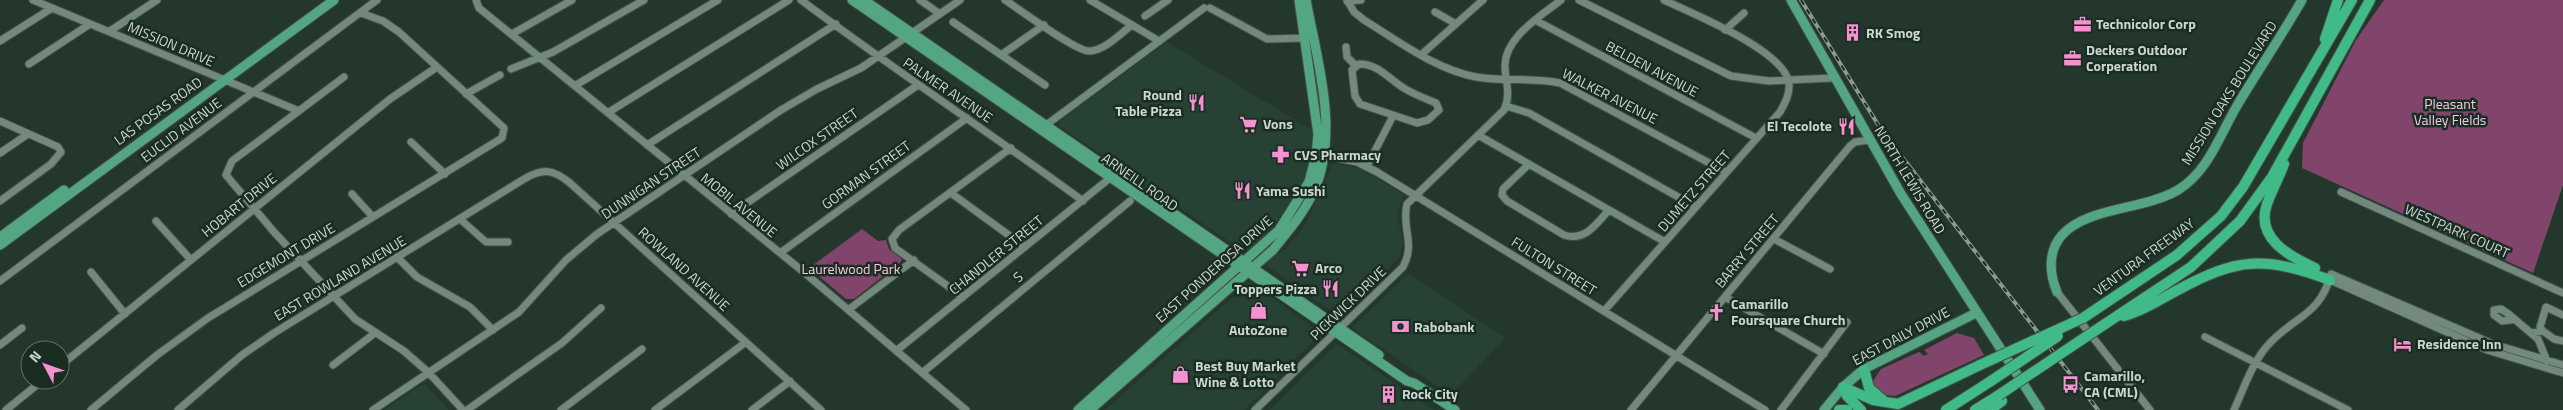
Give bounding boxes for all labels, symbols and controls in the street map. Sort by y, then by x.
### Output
place label: Technicolor Corp [2096,13,2196,34]
office icon: Technicolor Corp [2072,14,2092,34]
street label: MISSION DRIVE [124,16,218,71]
street label: MISSION OAKS BOULEVARD [2175,16,2282,169]
place label: RK Smog [1866,22,1921,43]
building icon: RK Smog [1842,23,1862,43]
street label: BELDEN AVENUE [1602,35,1703,102]
place label: Deckers Outdoor Corperation [2086,39,2187,76]
office icon: Deckers Outdoor Corperation [2062,48,2082,68]
street label: PALMER AVENUE [899,52,998,128]
street label: WALKER AVENUE [1559,62,1662,129]
street label: LAS POSAS ROAD [109,71,206,150]
place label: Round Table Pizza [1115,84,1182,121]
street label: EUCLID AVENUE [136,92,226,167]
restaurant icon: Round Table Pizza [1186,93,1206,113]
park label: Pleasant Valley Fields [2414,93,2486,130]
street label: WILCOX STREET [771,102,863,175]
place label: Vons [1263,113,1293,134]
supermarket icon: Vons [1239,114,1259,134]
place label: El Tecolote [1767,115,1832,136]
restaurant icon: El Tecolote [1836,116,1856,136]
street label: NORTH LEWIS ROAD [1870,122,1951,238]
street label: GORMAN STREET [817,135,915,214]
street label: DUNNIGAN STREET [597,141,705,224]
place label: CVS Pharmacy [1294,144,1381,165]
pharmacy icon: CVS Pharmacy [1270,145,1290,165]
street label: DUMETZ STREET [1652,145,1735,236]
street label: ARNEILL ROAD [1098,147,1183,216]
street label: MOBIL AVENUE [697,167,782,242]
street label: HOBART DRIVE [197,168,281,242]
place label: Yama Sushi [1256,180,1325,201]
restaurant icon: Yama Sushi [1232,181,1252,201]
street label: WESTPARK COURT [2402,198,2513,263]
street label: BARRY STREET [1709,209,1784,292]
street label: EAST PONDEROSA DRIVE [1150,210,1277,327]
street label: CHANDLER STREET [945,212,1047,298]
street label: VENTURA FREEWAY [2089,212,2199,300]
street label: EDGEMONT DRIVE [233,217,339,292]
street label: ROWLAND AVENUE [634,222,735,316]
street label: EAST ROWLAND AVENUE [270,230,410,325]
street label: FULTON STREET [1508,231,1602,301]
place label: Arco [1315,257,1342,278]
park label: Laurelwood Park [802,258,901,279]
supermarket icon: Arco [1291,258,1311,278]
street label: PICKWICK DRIVE [1305,261,1391,345]
street label: S [1010,268,1026,286]
place label: Toppers Pizza [1234,278,1317,299]
restaurant icon: Toppers Pizza [1321,279,1341,299]
place label: Camarillo Foursquare Church [1731,293,1845,330]
shop icon: AutoZone [1248,300,1268,320]
street label: EAST DAILY DRIVE [1848,301,1953,370]
church icon: Camarillo Foursquare Church [1707,302,1727,322]
place label: Rabobank [1414,316,1475,337]
bank icon: Rabobank [1390,317,1410,337]
place label: AutoZone [1229,319,1287,340]
place label: Residence Inn [2417,333,2501,354]
hotel icon: Residence Inn [2393,334,2413,354]
north arrow [20,340,70,390]
text: N [24,346,46,367]
place label: Best Buy Market Wine & Lotto [1195,355,1296,392]
shop icon: Best Buy Market Wine & Lotto [1171,364,1191,384]
place label: Camarillo, CA (CML) [2084,365,2145,402]
bus stop icon: Camarillo, CA (CML) [2060,374,2080,394]
place label: Rock City [1402,383,1458,404]
building icon: Rock City [1378,384,1398,404]

